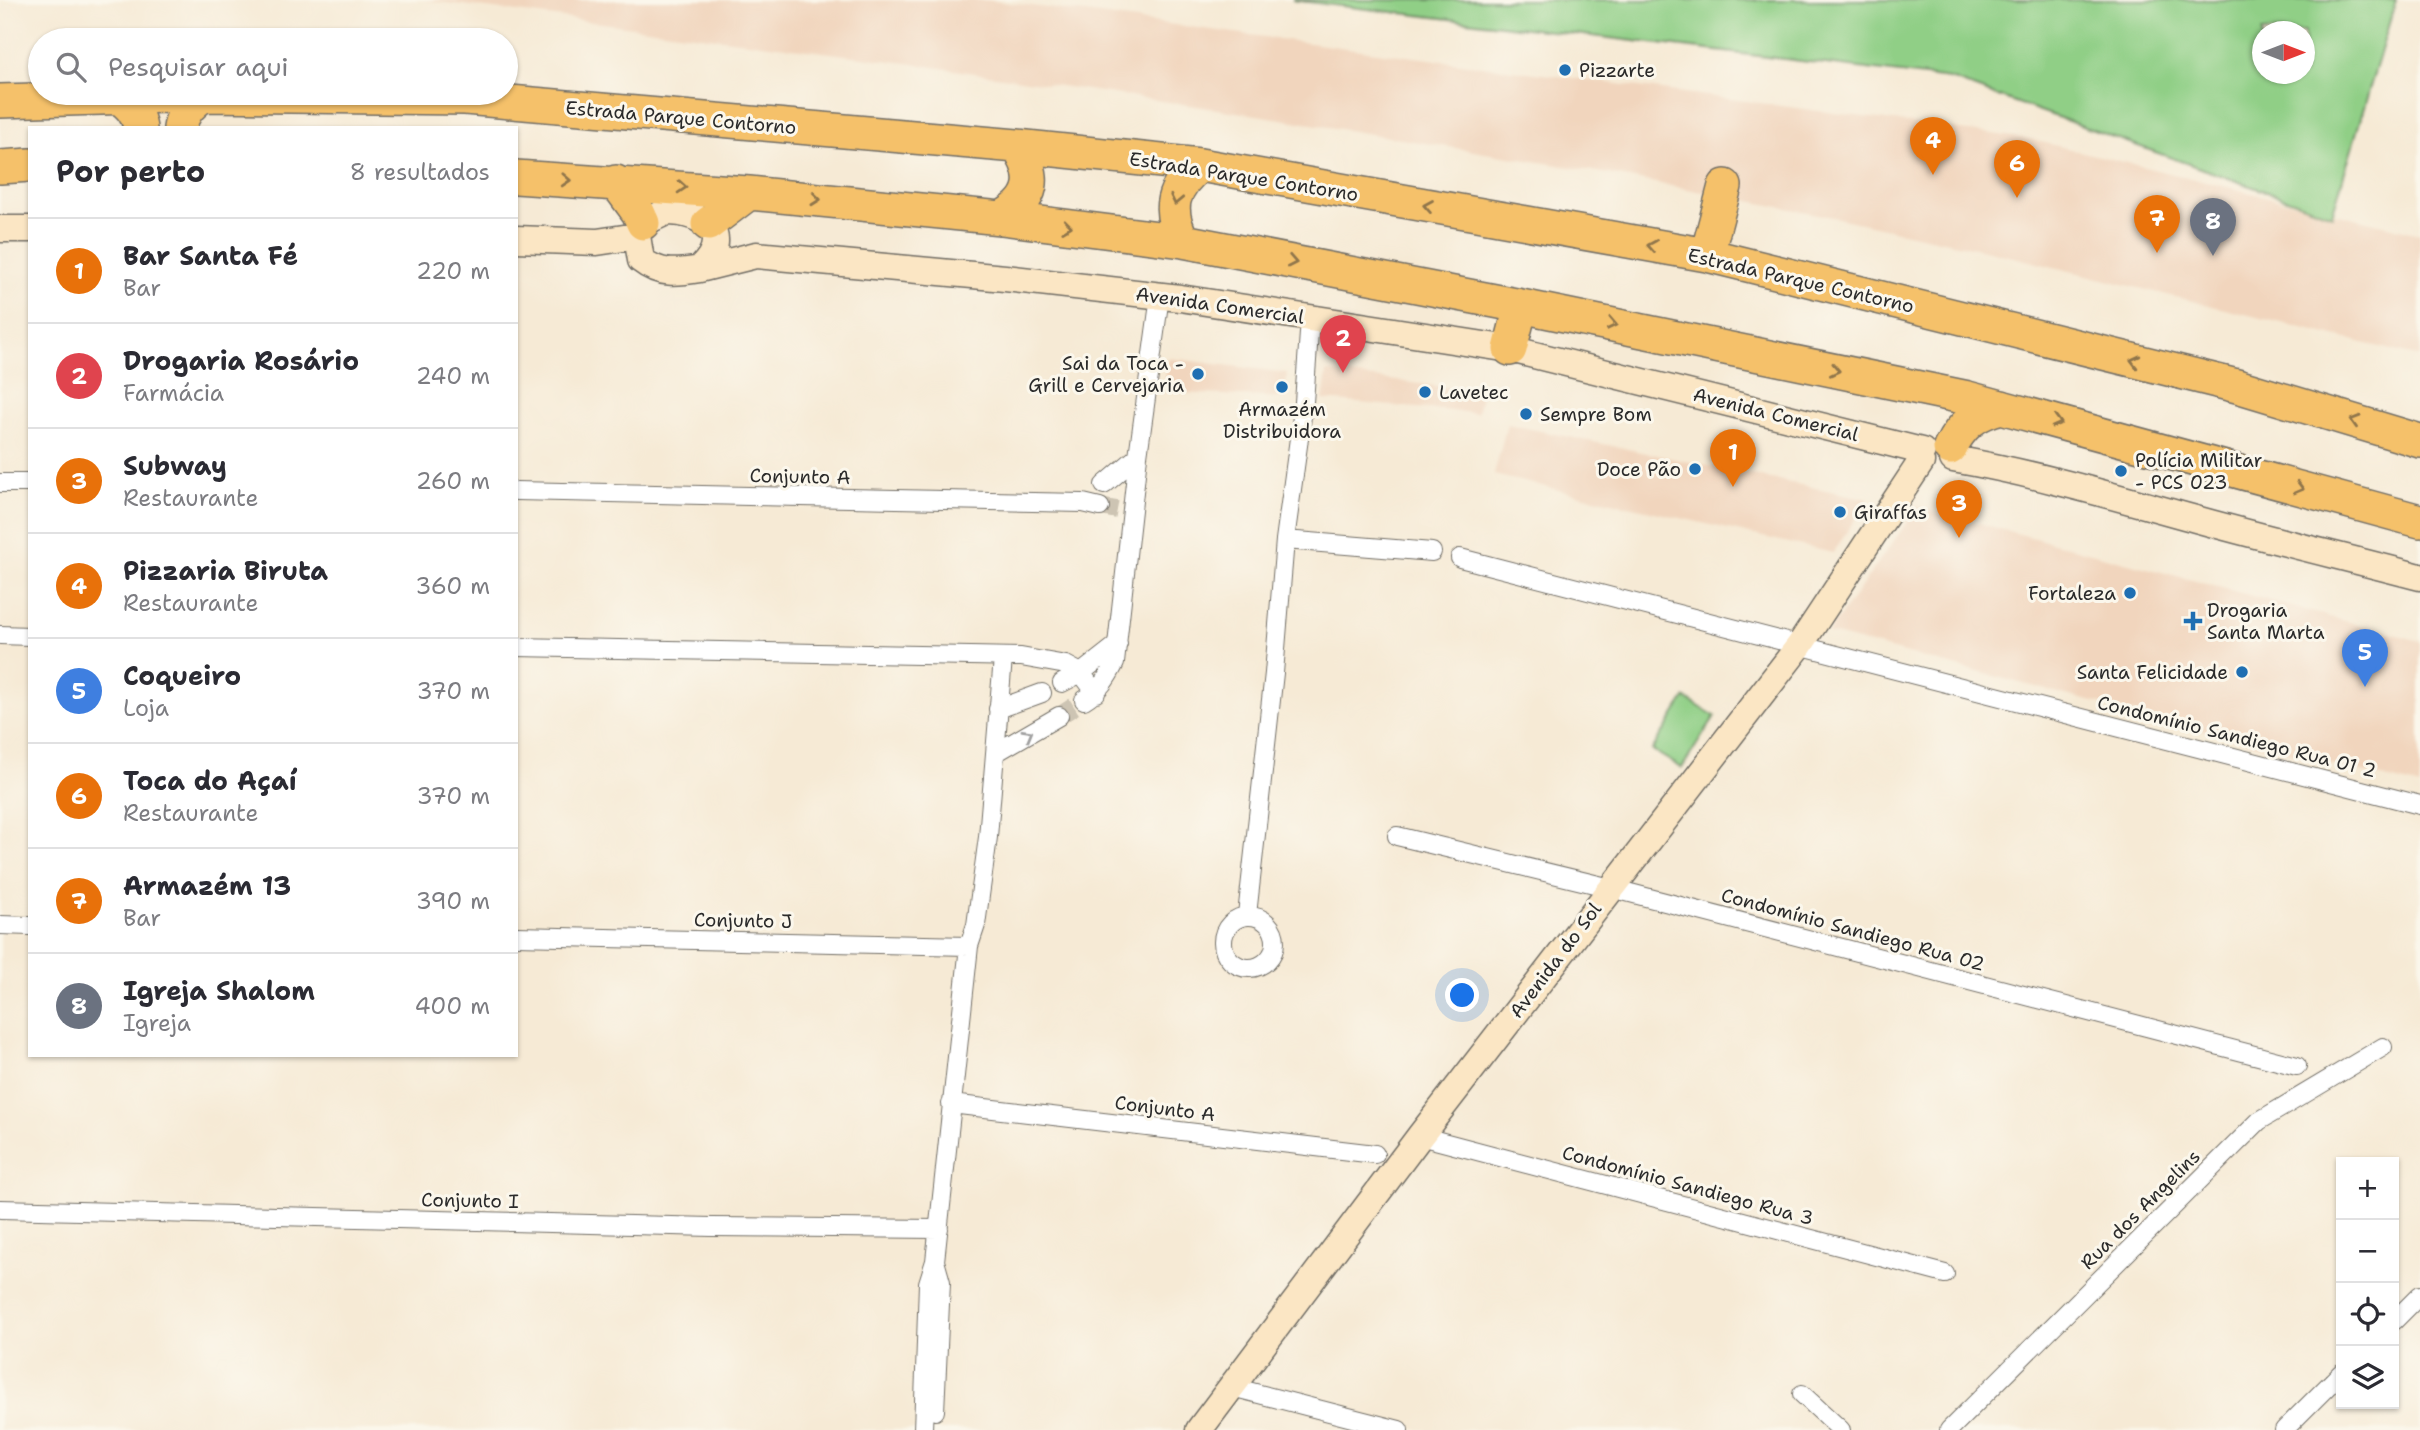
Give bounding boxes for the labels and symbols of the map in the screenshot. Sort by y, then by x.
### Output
north arrow [2252,21,2315,84]
place label: Pizzarte [1579,58,1655,83]
marker: Pizzarte [1557,62,1573,78]
street label: Estrada Parque Contorno [565,95,797,140]
pin: 4 [1910,117,1956,175]
pin: 6 [1994,140,2040,198]
street label: Estrada Parque Contorno [1128,146,1360,207]
one-way arrow [561,172,572,187]
one-way arrow [677,179,688,194]
one-way arrow [811,191,822,206]
one-way arrow [1169,193,1184,205]
pin: 7 [2134,195,2180,253]
pin: 8 [2190,198,2236,256]
one-way arrow [1422,199,1434,214]
one-way arrow [1061,219,1073,234]
one-way arrow [1646,239,1658,254]
street label: Estrada Parque Contorno [1685,242,1916,319]
one-way arrow [1286,254,1298,269]
street label: Avenida Comercial [1134,281,1306,330]
pin: 2 [1320,315,1366,373]
one-way arrow [1606,316,1618,331]
place label: Sai da Toca - Grill e Cervejaria [1028,351,1184,398]
one-way arrow [2129,355,2141,369]
one-way arrow [1829,362,1841,377]
marker: Sai da Toca - Grill e Cervejaria [1190,366,1206,382]
marker: Armazém Distribuidora [1274,379,1290,395]
place label: Lavetec [1439,380,1509,405]
street label: Avenida Comercial [1690,382,1862,447]
marker: Lavetec [1417,384,1433,400]
place label: Armazém Distribuidora [1223,397,1341,444]
place label: Sempre Bom [1540,402,1652,427]
marker: Sempre Bom [1518,406,1534,422]
one-way arrow [2050,413,2062,428]
one-way arrow [2349,415,2361,430]
pin: 1 [1710,429,1756,487]
place label: Polícia Militar - PCS 023 [2135,448,2263,495]
place label: Doce Pão [1597,457,1681,482]
marker: Doce Pão [1687,461,1703,477]
street label: Conjunto A [749,463,851,490]
marker: Polícia Militar - PCS 023 [2113,463,2129,479]
pin: 3 [1936,480,1982,538]
one-way arrow [2293,480,2305,495]
place label: Giraffas [1854,500,1927,525]
marker: Giraffas [1832,504,1848,520]
place label: Fortaleza [2028,581,2116,606]
marker: Fortaleza [2122,585,2138,601]
place label: Drogaria Santa Marta [2207,598,2325,645]
marker: Drogaria Santa Marta [2185,613,2201,629]
pin: 5 [2342,629,2388,687]
place label: Santa Felicidade [2077,660,2228,685]
marker: Santa Felicidade [2234,664,2250,680]
street label: Condomínio Sandiego Rua 01 2 [2095,690,2379,783]
one-way arrow [1021,729,1034,742]
street label: Condomínio Sandiego Rua 02 [1719,882,1987,977]
street label: Avenida do Sol [1504,897,1607,1023]
street label: Conjunto J [694,907,792,934]
your location [1445,978,1479,1012]
street label: Conjunto A [1113,1090,1217,1127]
street label: Condomínio Sandiego Rua 3 [1559,1140,1816,1231]
street label: Rua dos Angelins [2075,1144,2206,1275]
street label: Conjunto I [421,1187,519,1214]

